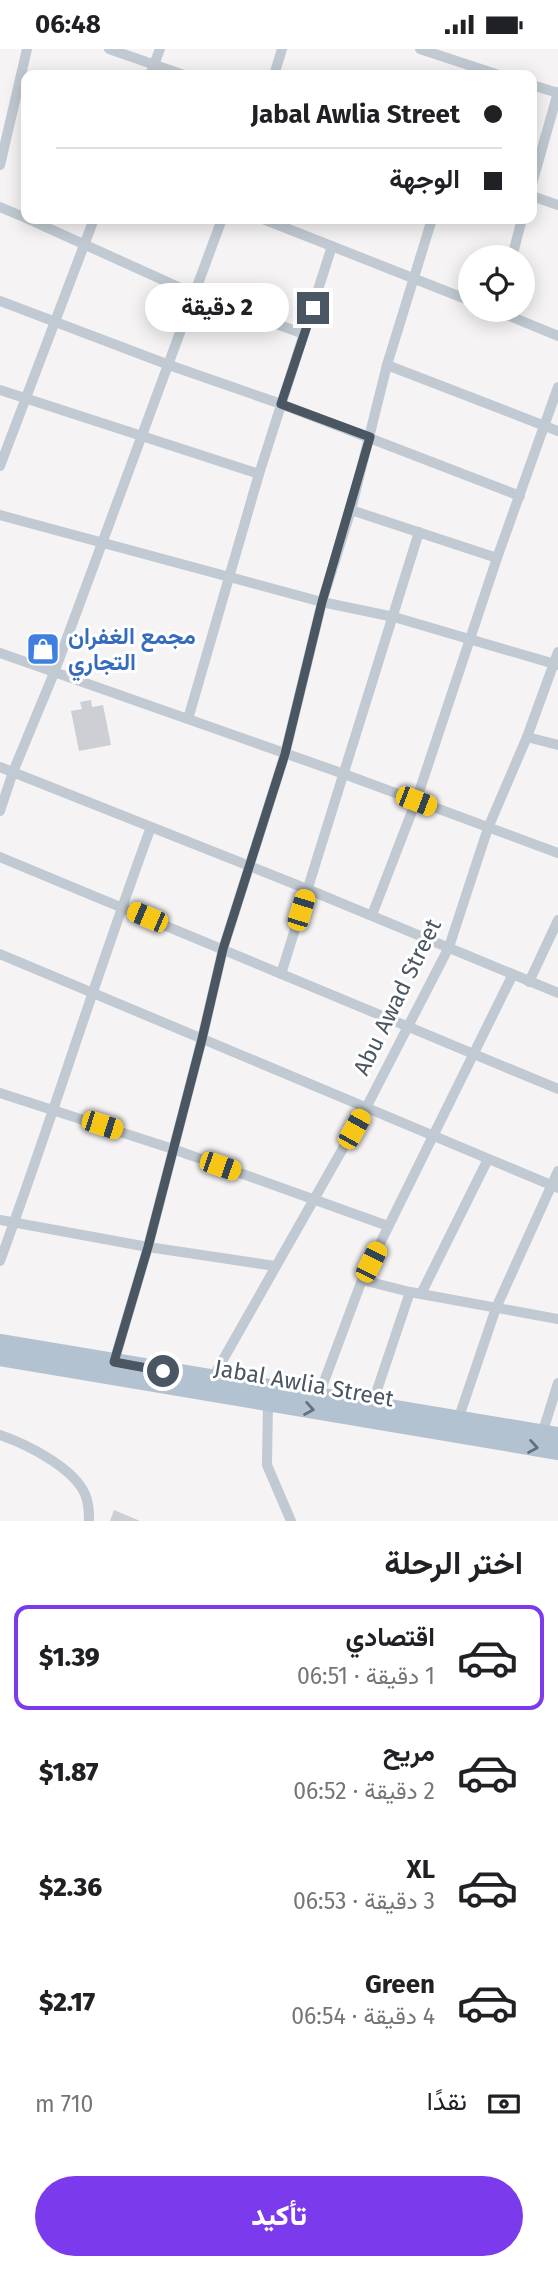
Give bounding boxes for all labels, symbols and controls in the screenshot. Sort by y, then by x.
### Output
text: 06:48 [35,9,101,40]
text: Jabal Awlia Street [251,99,460,130]
text: الوجهة [389,164,460,195]
map controls [458,245,535,322]
button: locate [458,245,535,322]
callout: 2 دقيقة [145,283,288,333]
route end [297,292,329,324]
text: 2 دقيقة [181,293,253,321]
place label: مجمع الغفران التجاري [68,622,196,681]
shop icon: مجمع الغفران التجاري [24,630,62,668]
car [393,784,440,818]
car [285,887,318,933]
car [124,899,171,935]
street label: Abu Awad Street [347,914,447,1080]
car [335,1106,374,1152]
car [79,1109,126,1141]
car [197,1149,244,1183]
car [353,1239,390,1285]
street label: Jabal Awlia Street [212,1353,397,1413]
route start [147,1355,179,1387]
one-way arrow [303,1401,315,1416]
one-way arrow [527,1439,539,1454]
text: اختر الرحلة [384,1544,523,1582]
text: اقتصادي [346,1622,435,1653]
icon: car [456,1626,519,1689]
text: $1.39 [39,1642,100,1673]
text: 1 دقيقة · 06:51 [297,1662,435,1690]
text: مريح [383,1737,435,1768]
icon: car [456,1741,519,1804]
text: $1.87 [39,1757,98,1788]
text: 2 دقيقة · 06:52 [293,1777,435,1805]
text: XL [407,1854,435,1885]
icon: car [456,1856,519,1919]
text: $2.36 [39,1872,102,1903]
text: 3 دقيقة · 06:53 [293,1887,435,1915]
text: Green [365,1969,435,2000]
icon: car [456,1971,519,2034]
text: $2.17 [39,1987,95,2018]
text: 4 دقيقة · 06:54 [291,2002,435,2030]
icon: cash [485,2085,523,2123]
text: نقدًا [427,2086,467,2117]
text: 710 m [35,2090,93,2118]
button: تأكيد [35,2176,523,2256]

